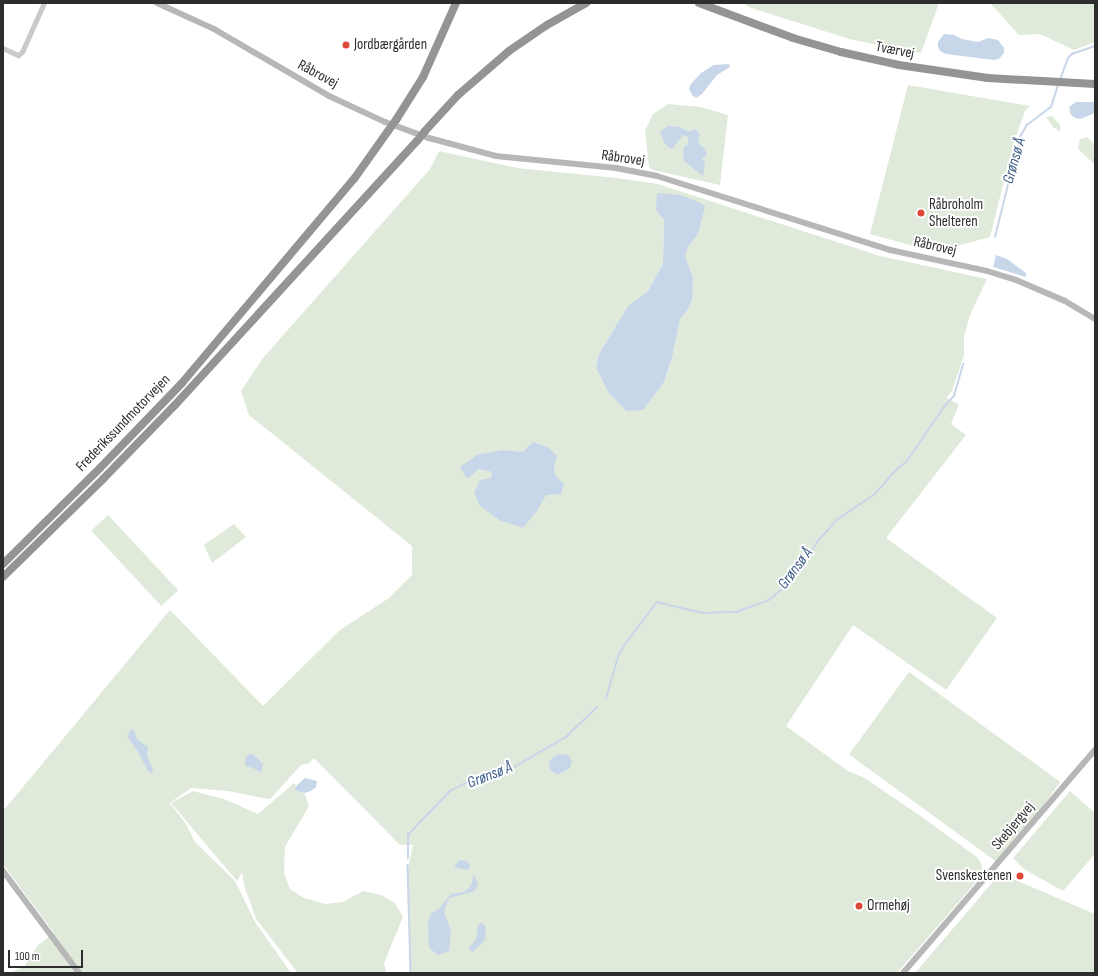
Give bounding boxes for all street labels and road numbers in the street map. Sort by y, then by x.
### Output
street label: Tværvej [874,37,916,63]
street label: Råbrovej [295,56,341,92]
street label: Råbrovej [600,146,646,170]
street label: Råbrovej [912,232,958,260]
street label: Frederikssundmotorvejen [72,371,174,475]
street label: Skebjergvej [988,798,1038,854]

